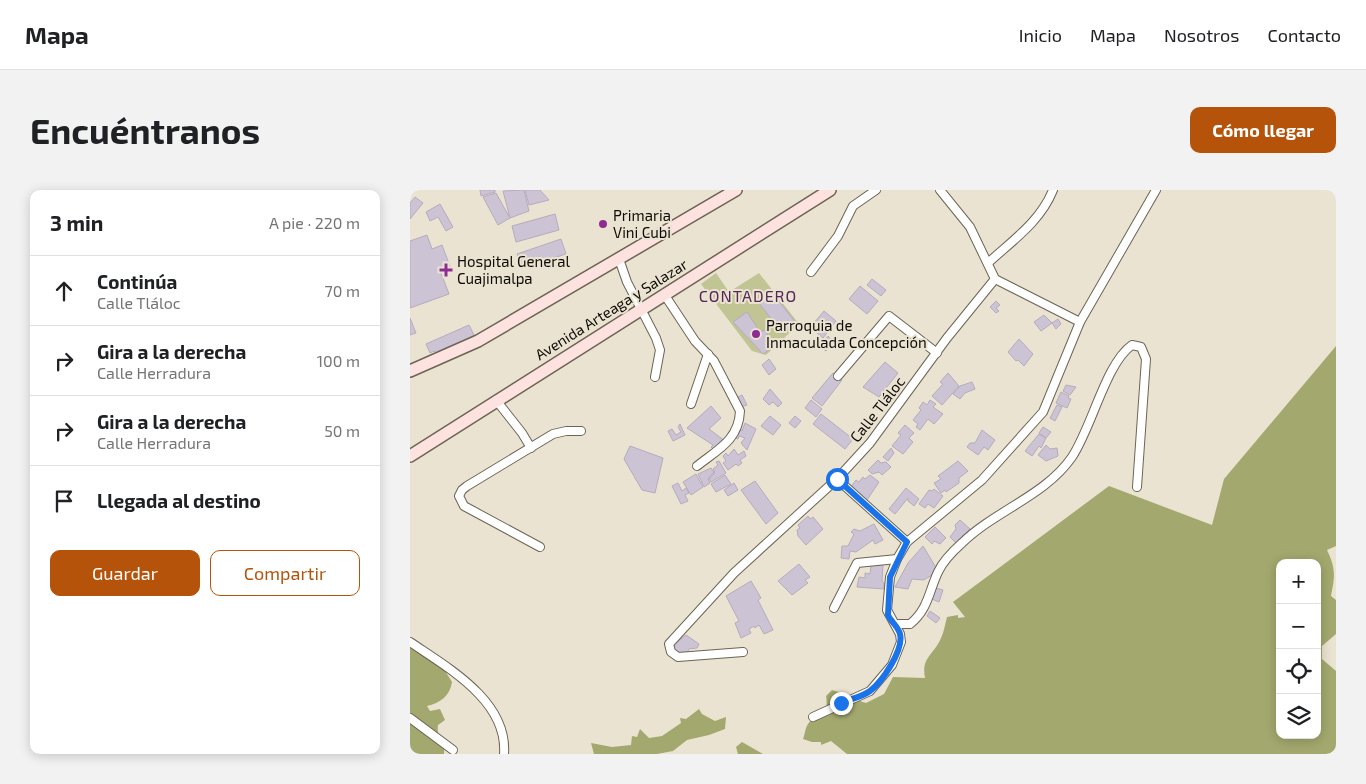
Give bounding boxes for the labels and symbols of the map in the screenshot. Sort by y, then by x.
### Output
place label: Primaria Vini Cubi [613,206,671,241]
marker: Primaria Vini Cubi [597,218,609,230]
place label: Hospital General Cuajimalpa [457,252,570,288]
street label: Avenida Arteaga y Salazar [531,255,691,363]
marker: Hospital General Cuajimalpa [439,263,453,277]
district label: CONTADERO [699,286,797,305]
place label: Parroquia de Inmaculada Concepción [766,316,927,351]
marker: Parroquia de Inmaculada Concepción [750,328,762,340]
street label: Calle Tláloc [846,373,908,445]
route start [826,468,849,491]
route end [830,692,853,715]

